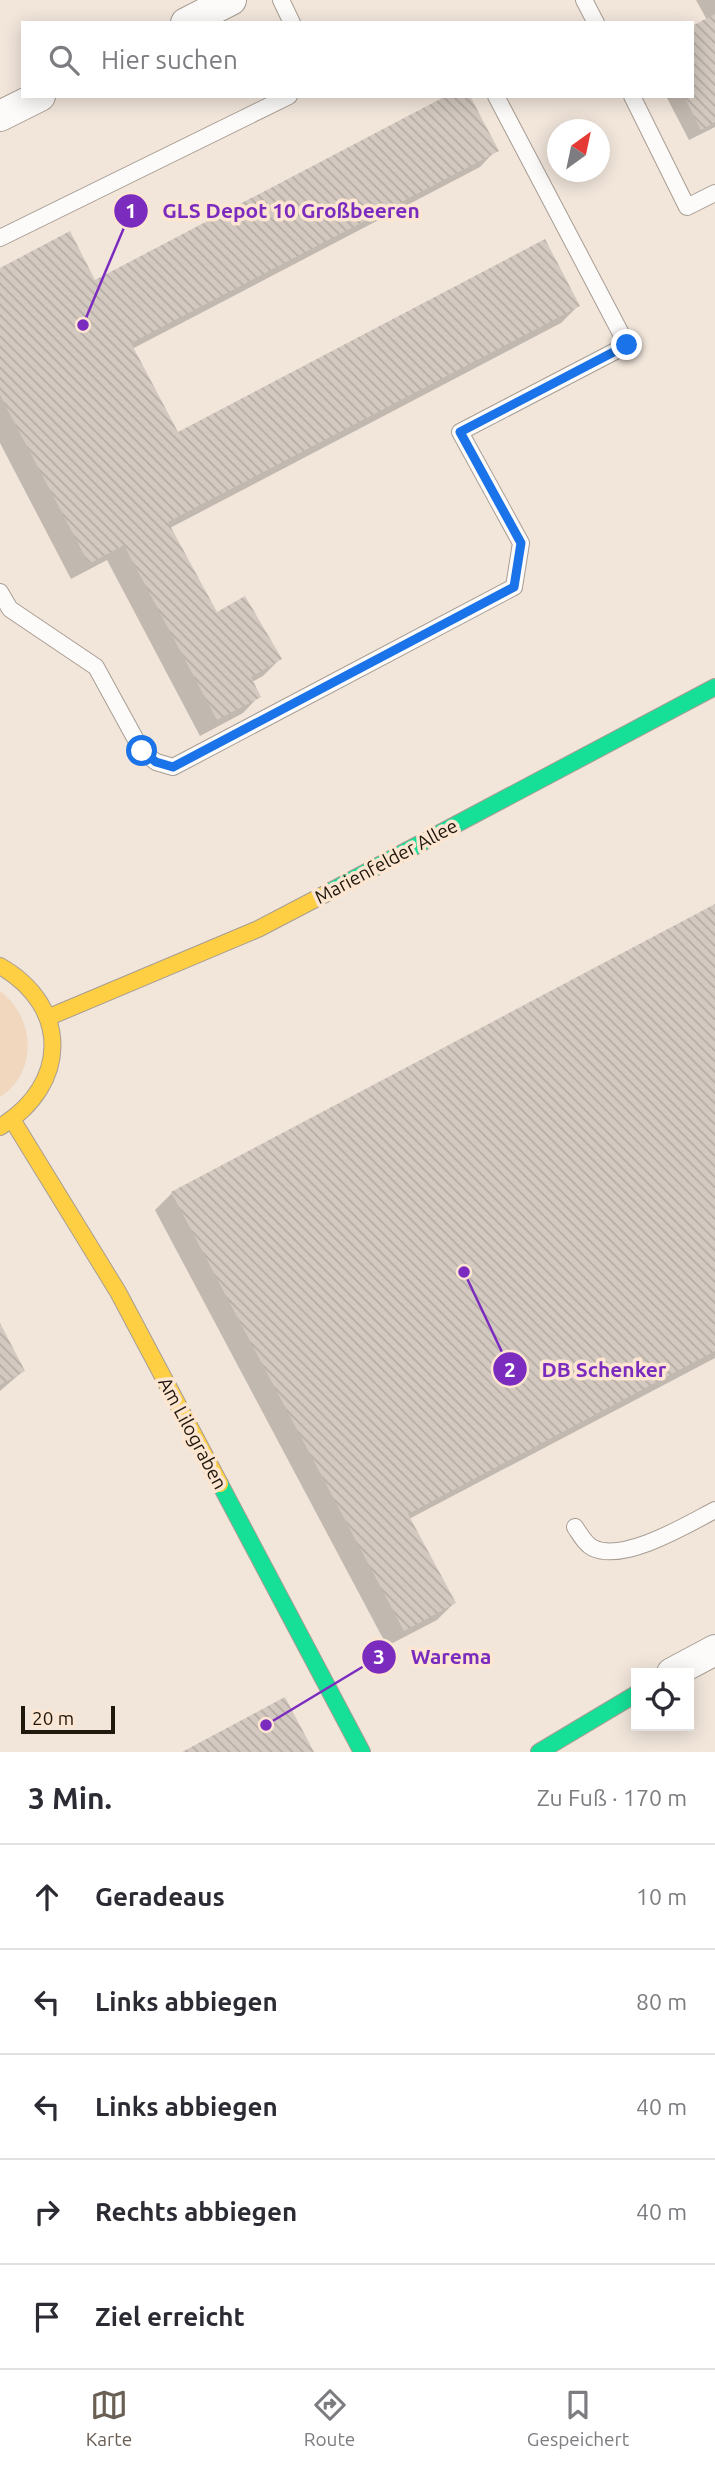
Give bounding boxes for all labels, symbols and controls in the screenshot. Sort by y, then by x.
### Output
search box [21,21,694,98]
icon: search [45,41,83,79]
text: Hier suchen [101,45,238,74]
north arrow [547,119,610,182]
callout: GLS Depot 10 Großbeeren [114,190,434,232]
text: 1 [125,198,137,222]
text: GLS Depot 10 Großbeeren [162,198,420,222]
route end [611,329,642,360]
route start [126,735,157,766]
street label: Marienfelder Allee [311,814,461,908]
callout: DB Schenker [493,1348,681,1390]
text: 2 [504,1357,516,1381]
text: DB Schenker [542,1357,667,1381]
street label: Am Lilograben [154,1373,232,1493]
callout: Warema [362,1636,506,1678]
text: 3 [373,1644,385,1668]
text: Warema [411,1644,491,1668]
map controls [631,1668,694,1731]
button: locate [631,1668,694,1731]
scale bar [21,1703,116,1735]
text: 20 m [32,1707,74,1729]
text: 3 Min. [28,1781,112,1815]
text: Zu Fuß · 170 m [537,1785,687,1810]
icon: ahead [28,1878,66,1916]
text: Geradeaus [95,1882,225,1911]
text: 10 m [636,1884,687,1909]
icon: left [28,1983,66,2021]
text: Links abbiegen [95,1987,278,2016]
text: 80 m [636,1989,687,2014]
icon: left [28,2088,66,2126]
text: Links abbiegen [95,2092,278,2121]
text: 40 m [636,2094,687,2119]
icon: right [28,2193,66,2231]
text: Rechts abbiegen [95,2197,297,2226]
text: 40 m [636,2199,687,2224]
icon: arrive [28,2298,66,2336]
text: Ziel erreicht [95,2302,245,2331]
tab: Karte [86,2386,132,2450]
tab: Route [304,2386,355,2450]
tab: Gespeichert [527,2386,629,2450]

